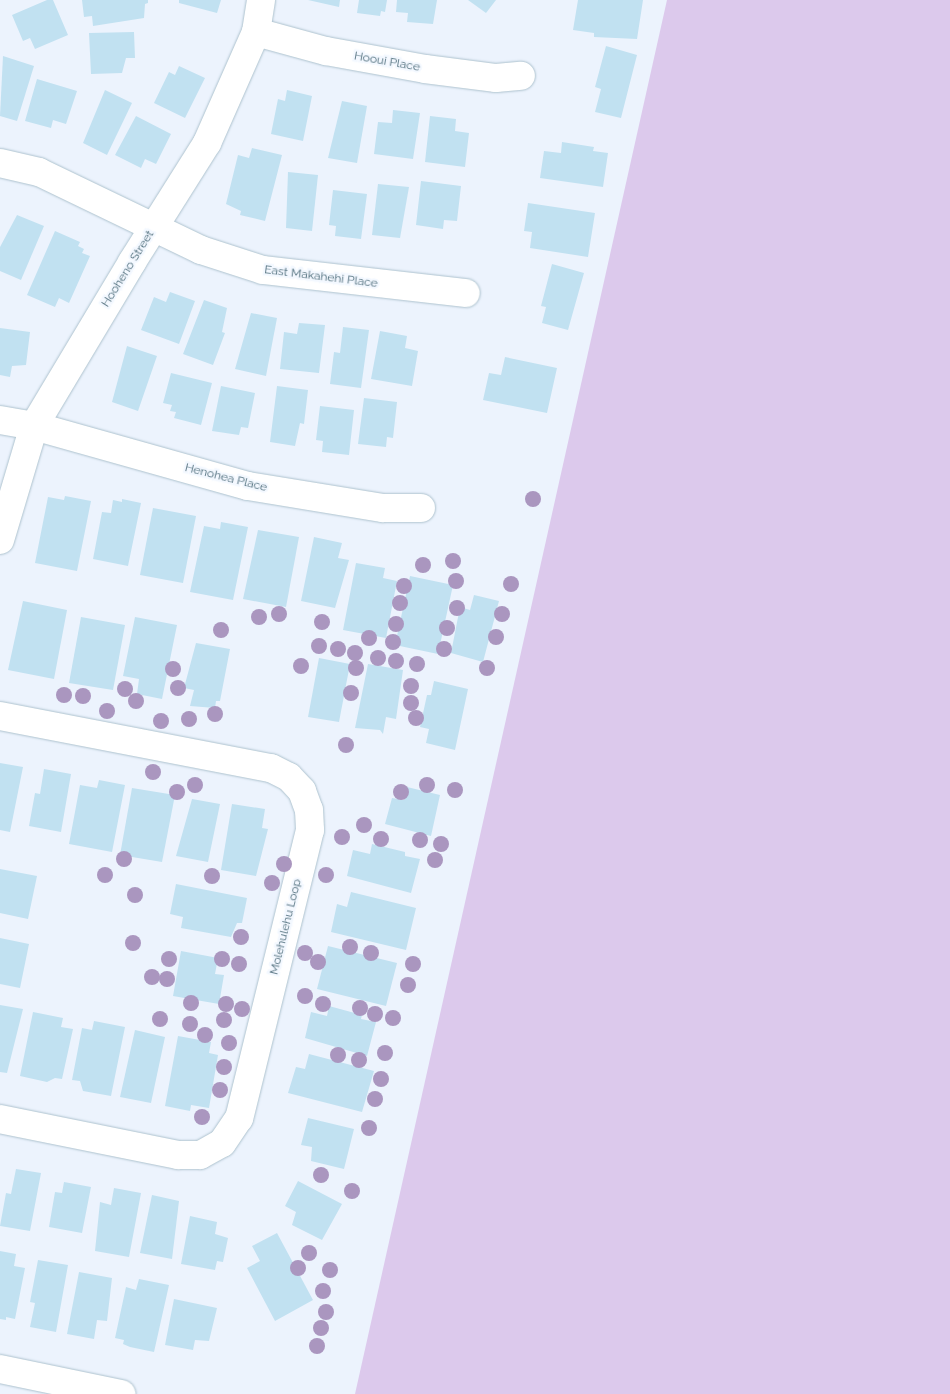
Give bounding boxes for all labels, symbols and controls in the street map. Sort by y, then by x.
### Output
street label: Hooui Place [353,49,421,75]
street label: Hooheno Street [99,228,157,310]
street label: East Makahehi Place [263,263,379,291]
street label: Henohea Place [183,461,269,495]
street label: Molehulehu Loop [267,878,305,976]

